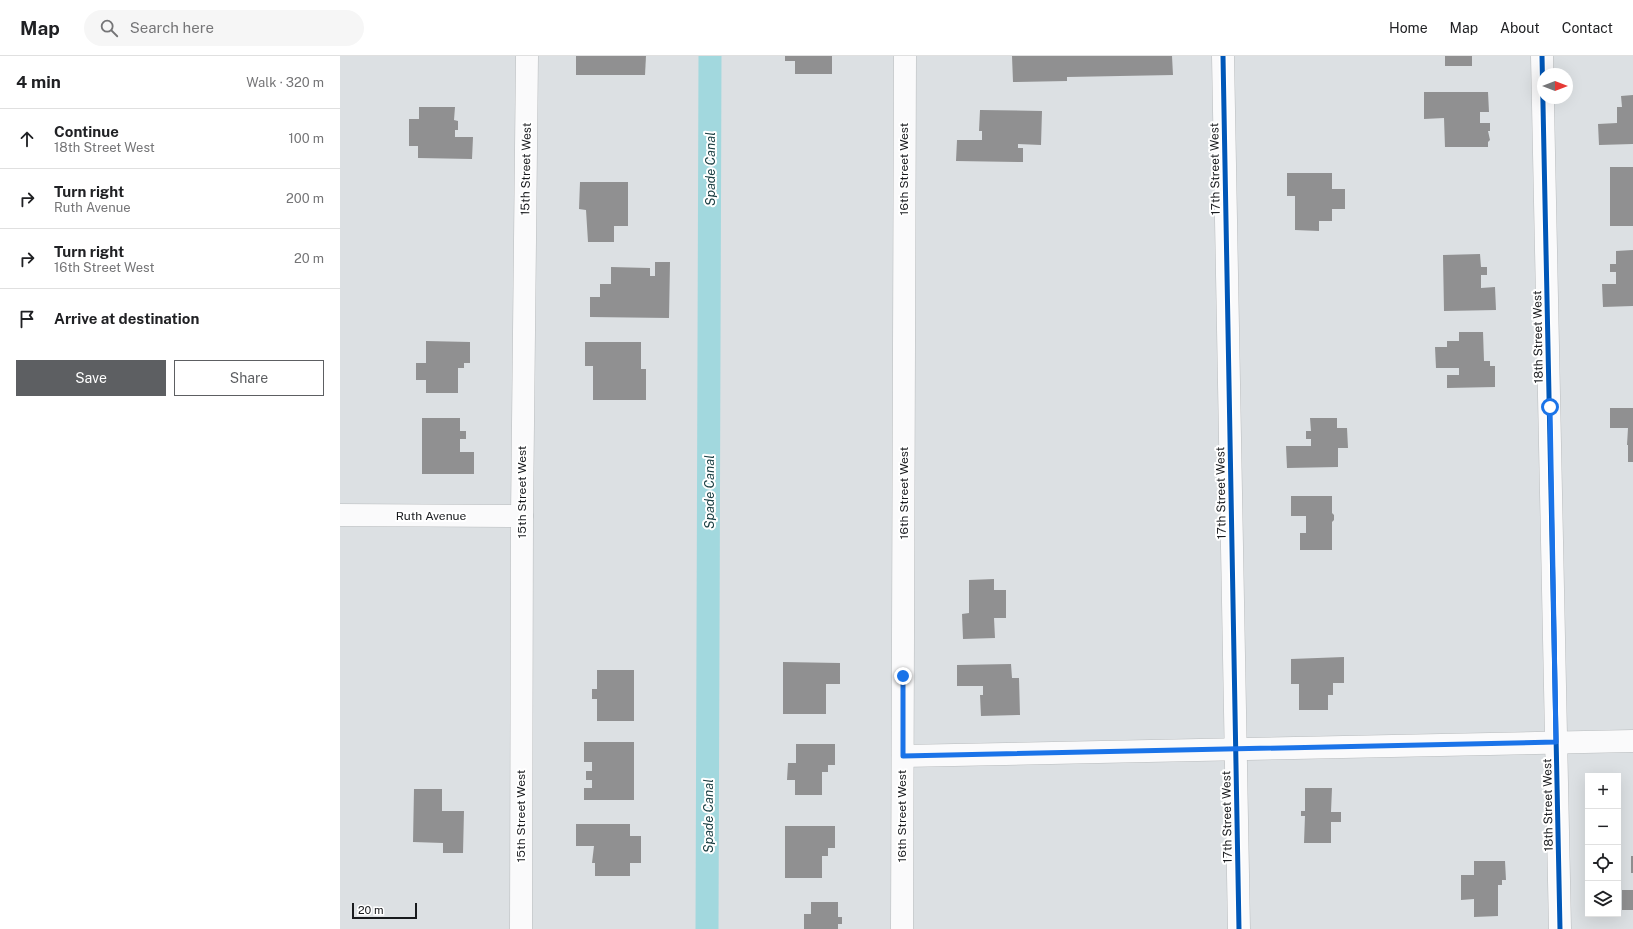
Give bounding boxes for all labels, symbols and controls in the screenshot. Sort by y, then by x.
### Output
search box [84,10,364,46]
text: Map [20,17,60,39]
icon: search [98,17,120,39]
text: Search here [130,19,214,36]
text: Home [1389,20,1428,36]
text: Map [1450,20,1478,36]
text: About [1500,20,1540,36]
text: Contact [1562,20,1613,36]
north arrow [1537,68,1573,104]
text: 4 min [16,72,61,92]
text: Walk · 320 m [246,75,324,90]
street label: 15th Street West [518,122,534,216]
street label: 16th Street West [897,122,911,215]
street label: 17th Street West [1207,122,1223,215]
text: Continue [54,123,119,140]
icon: ahead [16,128,38,150]
text: 100 m [288,131,324,146]
water label: Spade Canal [703,132,718,206]
text: 18th Street West [54,140,155,155]
text: Turn right [54,183,124,200]
icon: right [16,188,38,210]
text: 200 m [286,191,324,206]
text: Ruth Avenue [54,200,131,215]
text: Turn right [54,243,124,260]
icon: right [16,248,38,270]
text: 20 m [294,251,324,266]
text: 16th Street West [54,260,155,275]
street label: 18th Street West [1530,290,1546,384]
icon: arrive [16,308,38,330]
text: Arrive at destination [54,310,199,327]
button: Save [16,360,166,396]
button: Share [174,360,324,396]
route start [1541,398,1559,416]
street label: 15th Street West [515,445,529,539]
street label: 16th Street West [897,446,911,539]
street label: 17th Street West [1213,446,1229,539]
water label: Spade Canal [702,455,717,529]
street label: Ruth Avenue [396,509,467,523]
route end [894,667,912,685]
street label: 18th Street West [1540,758,1556,852]
street label: 15th Street West [514,769,528,863]
street label: 16th Street West [895,769,909,862]
street label: 17th Street West [1219,770,1235,863]
map controls [1585,773,1621,917]
button: + [1585,773,1621,809]
water label: Spade Canal [701,779,716,853]
button: − [1585,809,1621,845]
button: locate [1585,845,1621,881]
button: layers [1585,881,1621,917]
scale bar [352,901,417,920]
text: 20 m [358,904,383,916]

